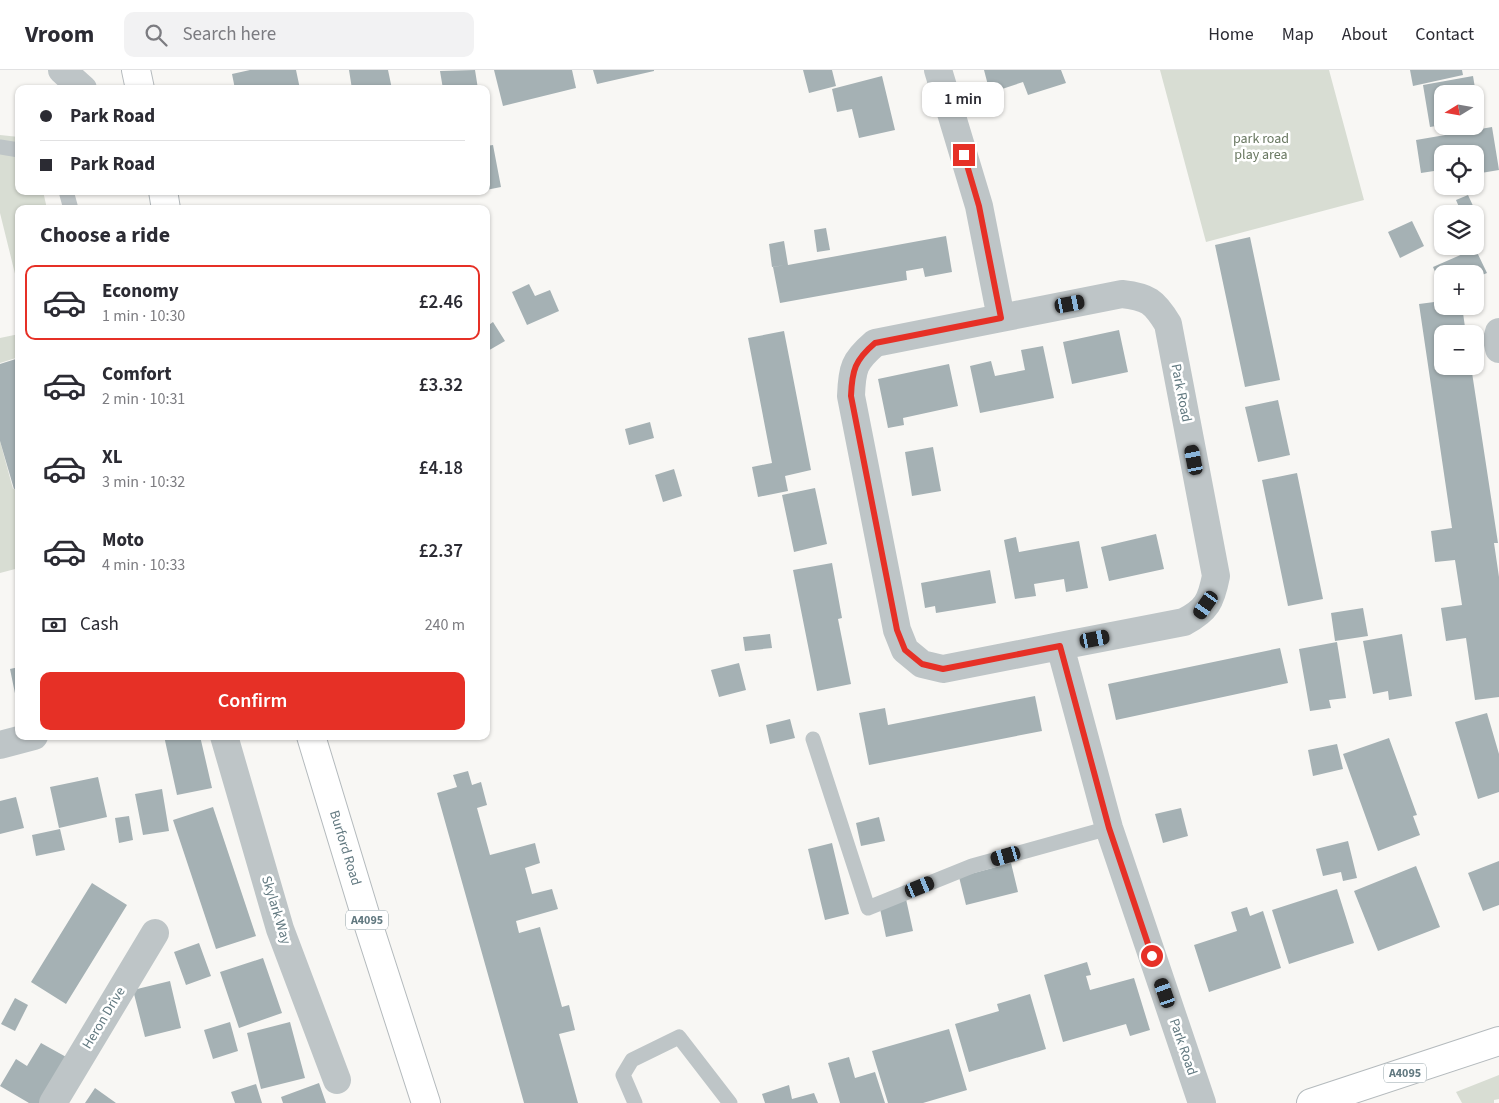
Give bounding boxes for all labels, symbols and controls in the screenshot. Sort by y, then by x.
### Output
search box [124,12,474,57]
text: Vroom [25,17,94,52]
icon: search [142,21,170,49]
text: Search here [182,21,276,48]
text: Home [1208,22,1254,47]
text: Map [1282,22,1314,47]
text: About [1342,22,1387,47]
text: Contact [1415,22,1474,47]
callout: 1 min [923,82,1005,118]
north arrow [1434,85,1484,135]
map controls [1434,85,1484,375]
text: 1 min [944,88,982,110]
text: Park Road [70,103,155,130]
park label: park road play area [1233,129,1289,165]
route end [953,144,975,166]
button: locate [1434,145,1484,195]
text: Park Road [70,151,155,178]
button: layers [1434,205,1484,255]
text: Choose a ride [40,219,170,251]
button: + [1434,265,1484,315]
text: Economy [102,278,179,305]
icon: car [42,280,87,325]
text: £2.46 [419,289,463,316]
car [1053,294,1086,314]
text: 1 min · 10:30 [102,305,185,327]
button: − [1434,325,1484,375]
text: Comfort [102,361,172,388]
street label: Park Road [1166,362,1196,424]
icon: car [42,363,87,408]
text: £3.32 [419,372,463,399]
text: 2 min · 10:31 [102,388,185,410]
text: XL [102,444,123,471]
car [1183,444,1204,476]
icon: car [42,446,87,491]
text: £4.18 [419,455,463,482]
text: 3 min · 10:32 [102,471,185,493]
text: Moto [102,527,144,554]
icon: car [42,529,87,574]
text: £2.37 [419,538,463,565]
text: 4 min · 10:33 [102,554,185,576]
car [1191,588,1220,622]
icon: cash [40,611,68,639]
text: Cash [80,611,119,638]
text: 240 m [425,614,465,636]
car [1078,629,1111,649]
button: Confirm [40,672,465,730]
street label: Burford Road [324,808,366,888]
car [989,845,1022,867]
street label: Skylark Way [256,873,296,947]
car [903,874,936,900]
road number: A4095 [346,910,388,930]
route start [1141,945,1163,967]
car [1153,976,1176,1010]
street label: Heron Drive [78,983,130,1053]
street label: Park Road [1164,1016,1202,1078]
road number: A4095 [1384,1064,1426,1082]

